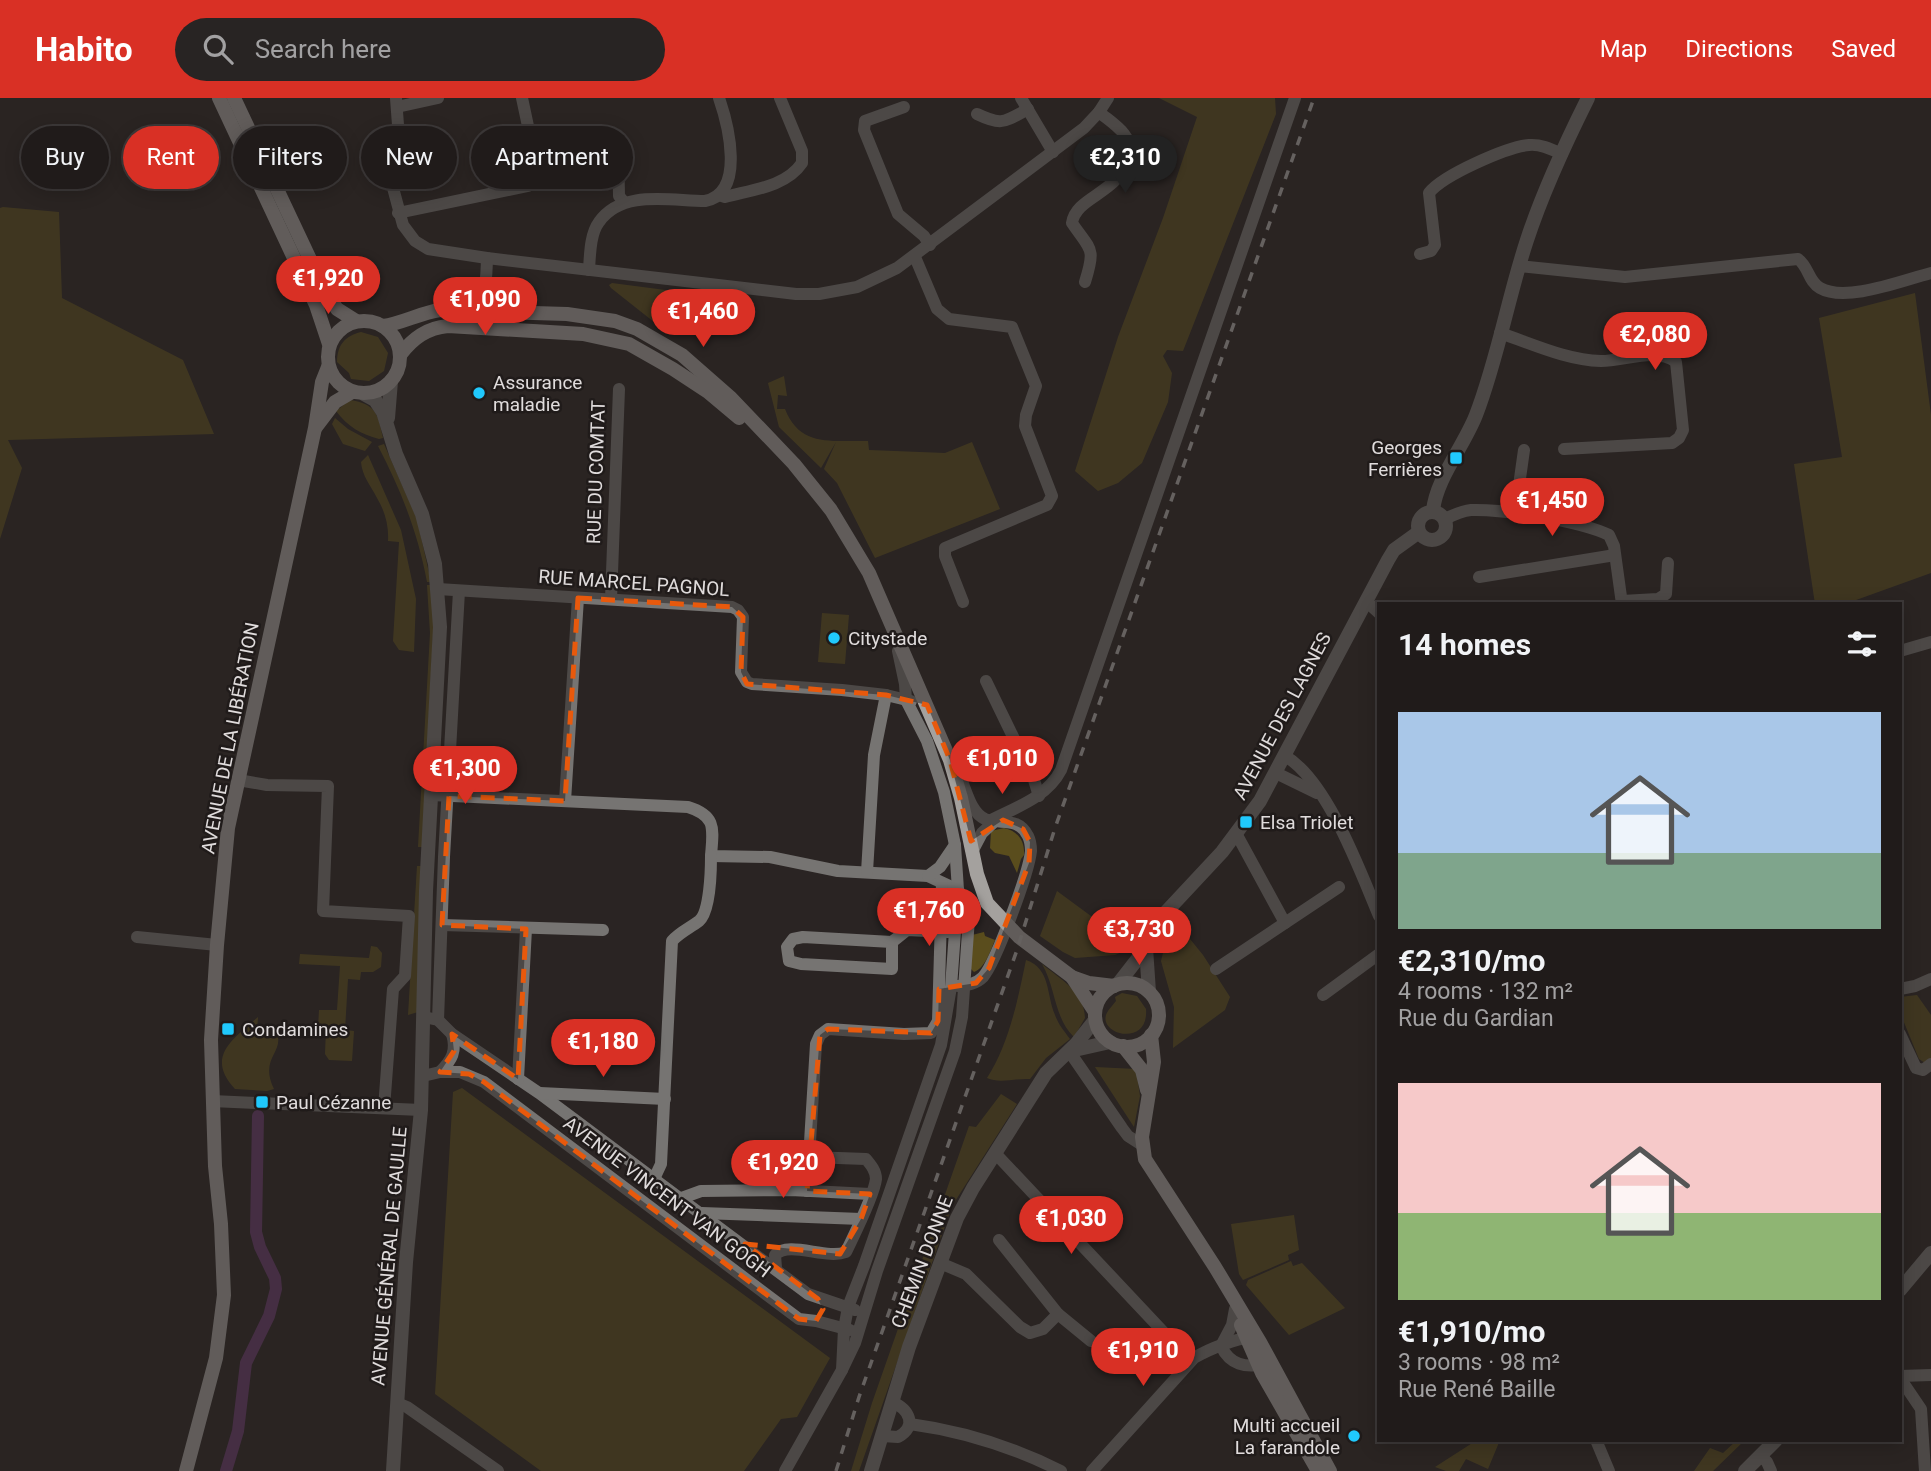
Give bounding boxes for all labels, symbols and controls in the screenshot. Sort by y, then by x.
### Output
search box [175,18,665,81]
text: Habito [35,30,133,69]
icon: search [199,30,237,68]
text: Search here [255,34,391,64]
text: Map [1600,35,1647,63]
text: Directions [1685,35,1793,63]
text: Saved [1831,35,1896,63]
chip: Buy [21,126,109,189]
chip: Rent [123,126,219,189]
chip: Filters [233,126,347,189]
chip: New [361,126,457,189]
chip: Apartment [471,126,633,189]
pin: €2,310 [1068,136,1182,195]
text: €2,310 [1089,144,1161,171]
pin: €1,920 [271,256,385,316]
text: €1,920 [292,265,364,292]
pin: €1,090 [428,278,542,337]
text: €1,090 [449,286,521,313]
pin: €1,460 [646,289,760,349]
text: €1,460 [667,298,739,325]
pin: €2,080 [1598,313,1712,372]
text: €2,080 [1619,321,1691,348]
place label: Assurance maladie [493,371,582,416]
marker: Assurance maladie [471,385,487,401]
street label: RUE DU COMTAT [582,400,610,544]
place label: Georges Ferrières [1368,436,1442,481]
marker: Georges Ferrières [1448,450,1464,466]
pin: €1,450 [1495,478,1609,538]
text: €1,450 [1516,487,1588,514]
street label: RUE MARCEL PAGNOL [538,565,730,601]
street label: AVENUE DE LA LIBÉRATION [196,620,264,856]
icon: filters [1843,625,1881,663]
place label: Citystade [848,627,927,650]
text: 14 homes [1398,627,1531,662]
street label: AVENUE DES LAGNES [1228,628,1336,804]
marker: Citystade [826,630,842,646]
pin: €1,010 [945,736,1059,796]
text: €1,010 [966,745,1038,772]
pin: €1,300 [408,746,522,806]
text: €1,300 [429,755,501,782]
icon: home [1577,757,1703,883]
place label: Elsa Triolet [1260,811,1353,834]
marker: Elsa Triolet [1238,814,1254,830]
pin: €1,760 [872,888,986,948]
text: €1,760 [893,897,965,924]
pin: €3,730 [1082,908,1196,967]
text: €3,730 [1103,916,1175,943]
text: €2,310/mo [1398,943,1546,978]
text: 4 rooms · 132 m² [1398,978,1573,1005]
text: Rue du Gardian [1398,1005,1554,1032]
place label: Condamines [242,1018,348,1041]
pin: €1,180 [546,1020,660,1079]
marker: Condamines [220,1021,236,1037]
text: €1,180 [567,1028,639,1055]
place label: Paul Cézanne [276,1091,391,1114]
marker: Paul Cézanne [254,1094,270,1110]
street label: AVENUE VINCENT VAN GOGH [559,1112,775,1282]
street label: AVENUE GÉNÉRAL DE GAULLE [366,1125,412,1386]
icon: home [1577,1128,1703,1254]
pin: €1,920 [726,1140,840,1200]
text: €1,920 [747,1149,819,1176]
street label: CHEMIN DONNE [886,1192,958,1332]
pin: €1,030 [1014,1196,1128,1256]
text: €1,030 [1035,1205,1107,1232]
text: €1,910/mo [1398,1314,1546,1349]
pin: €1,910 [1086,1328,1200,1388]
text: €1,910 [1107,1337,1179,1364]
text: 3 rooms · 98 m² [1398,1349,1560,1376]
text: Rue René Baille [1398,1376,1556,1403]
place label: Multi accueil La farandole [1233,1414,1340,1459]
marker: Multi accueil La farandole [1346,1428,1362,1444]

